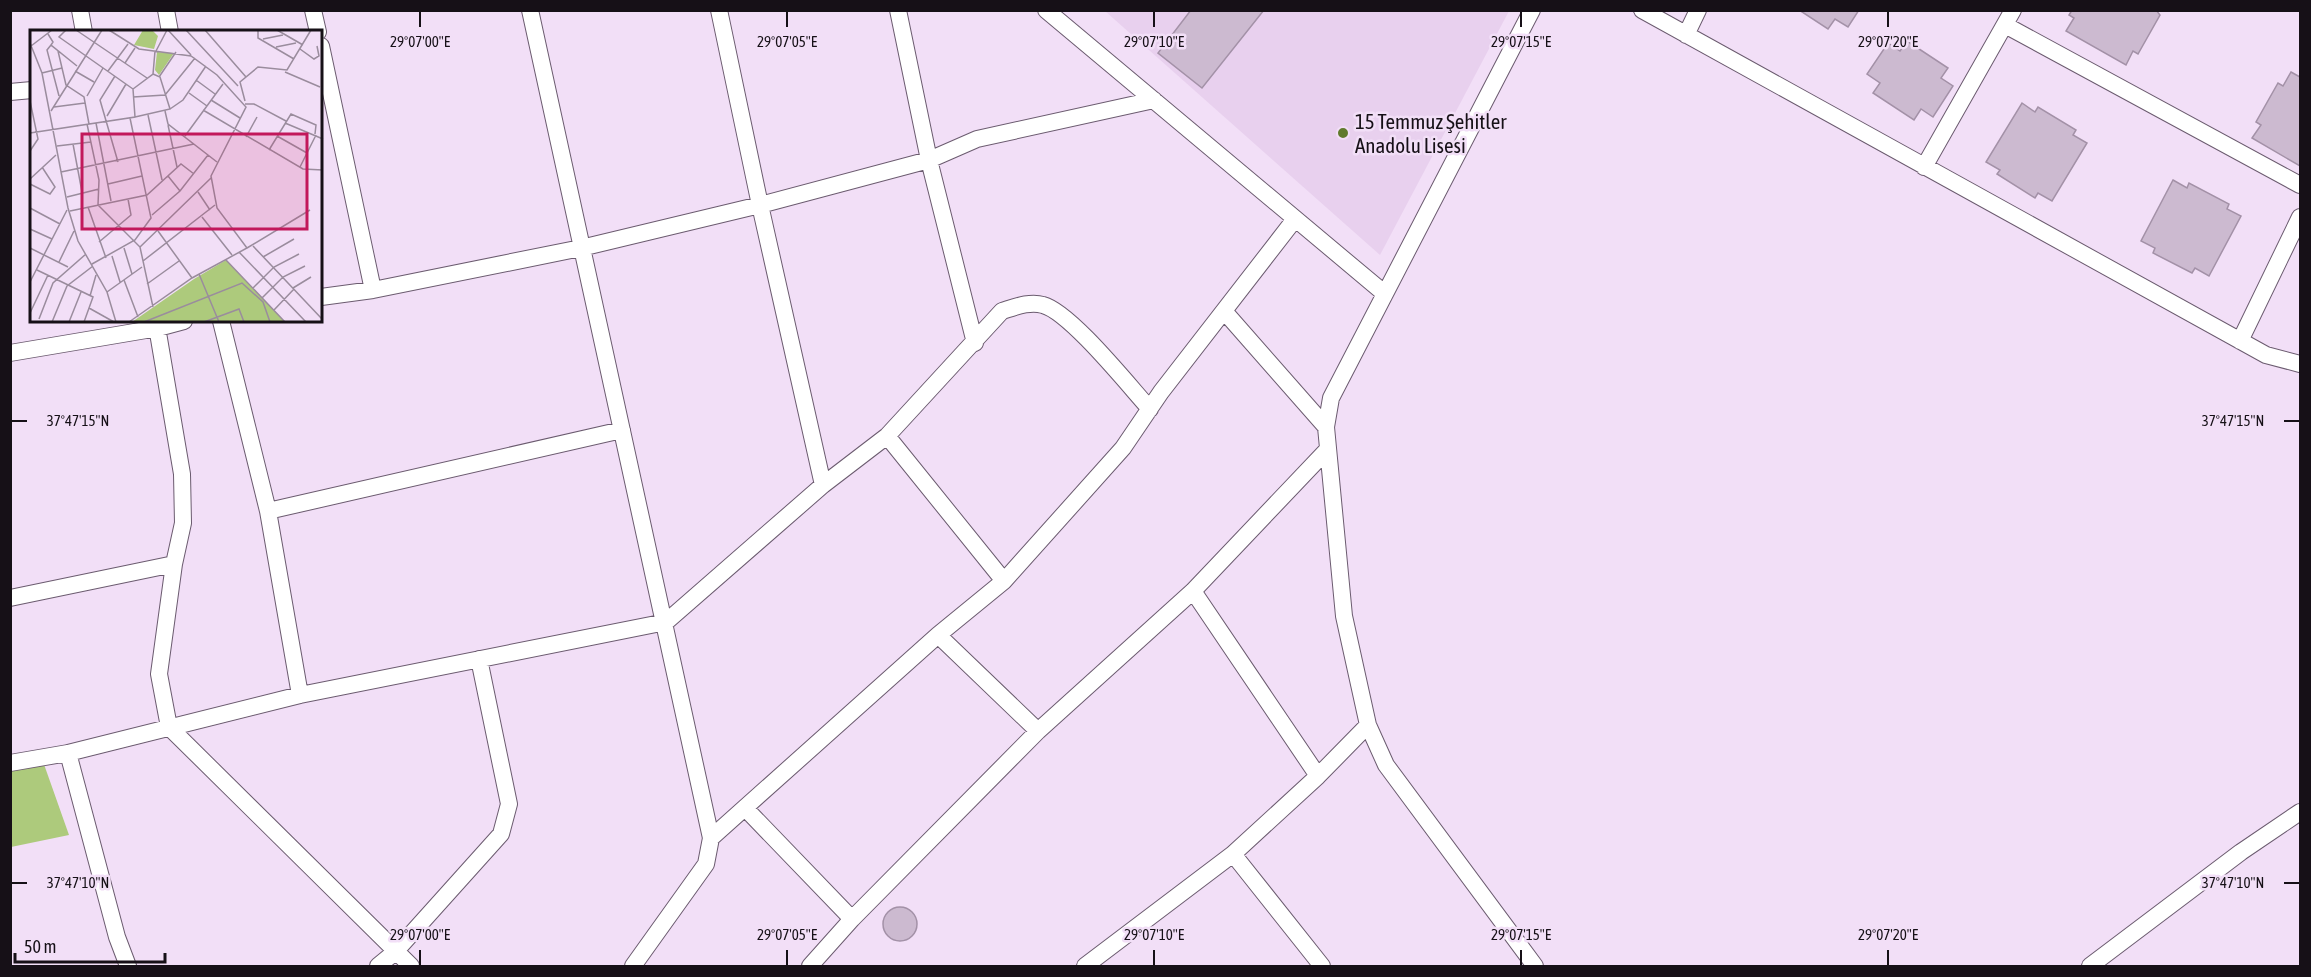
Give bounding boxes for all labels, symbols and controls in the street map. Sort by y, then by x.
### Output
inset map [30,30,322,322]
text: 29°07'00"E [390,33,451,50]
text: 29°07'05"E [757,33,818,50]
text: 29°07'10"E [1124,33,1185,50]
text: 29°07'15"E [1491,33,1552,50]
text: 29°07'20"E [1858,33,1919,50]
place label: 15 Temmuz Şehitler Anadolu Lisesi [1355,109,1507,157]
marker: 15 Temmuz Şehitler Anadolu Lisesi [1336,126,1350,140]
text: 37°47'15"N [47,412,109,429]
text: 37°47'15"N [2202,412,2264,429]
text: 37°47'10"N [47,874,109,891]
text: 37°47'10"N [2202,874,2264,891]
scale bar [15,926,165,964]
text: 29°07'00"E [390,926,451,943]
text: 29°07'05"E [757,926,818,943]
text: 29°07'10"E [1124,926,1185,943]
text: 29°07'15"E [1491,926,1552,943]
text: 29°07'20"E [1858,926,1919,943]
text: 50 m [24,936,56,957]

